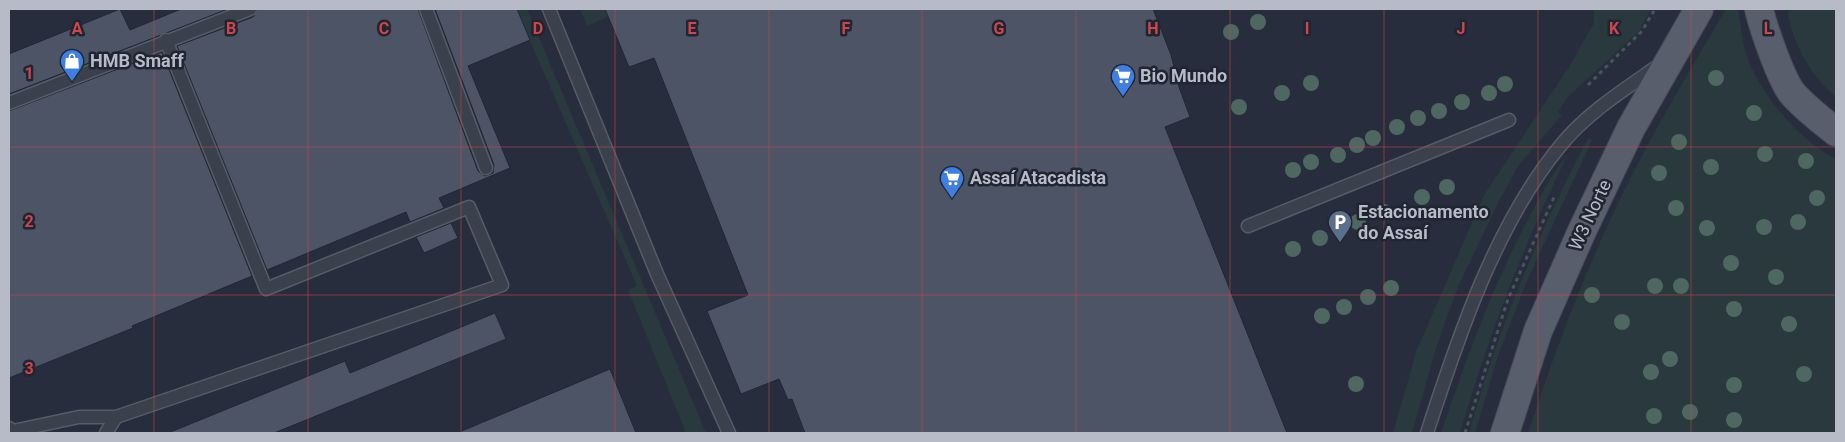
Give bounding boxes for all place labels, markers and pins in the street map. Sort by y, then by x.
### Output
shop icon: HMB Smaff [59,48,85,82]
place label: HMB Smaff [90,50,184,71]
supermarket icon: Bio Mundo [1110,63,1136,97]
place label: Bio Mundo [1140,65,1227,86]
supermarket icon: Assaí Atacadista [939,165,965,199]
place label: Assaí Atacadista [970,167,1107,188]
place label: Estacionamento do Assaí [1358,201,1489,243]
parking icon: Estacionamento do Assaí [1327,209,1353,243]

